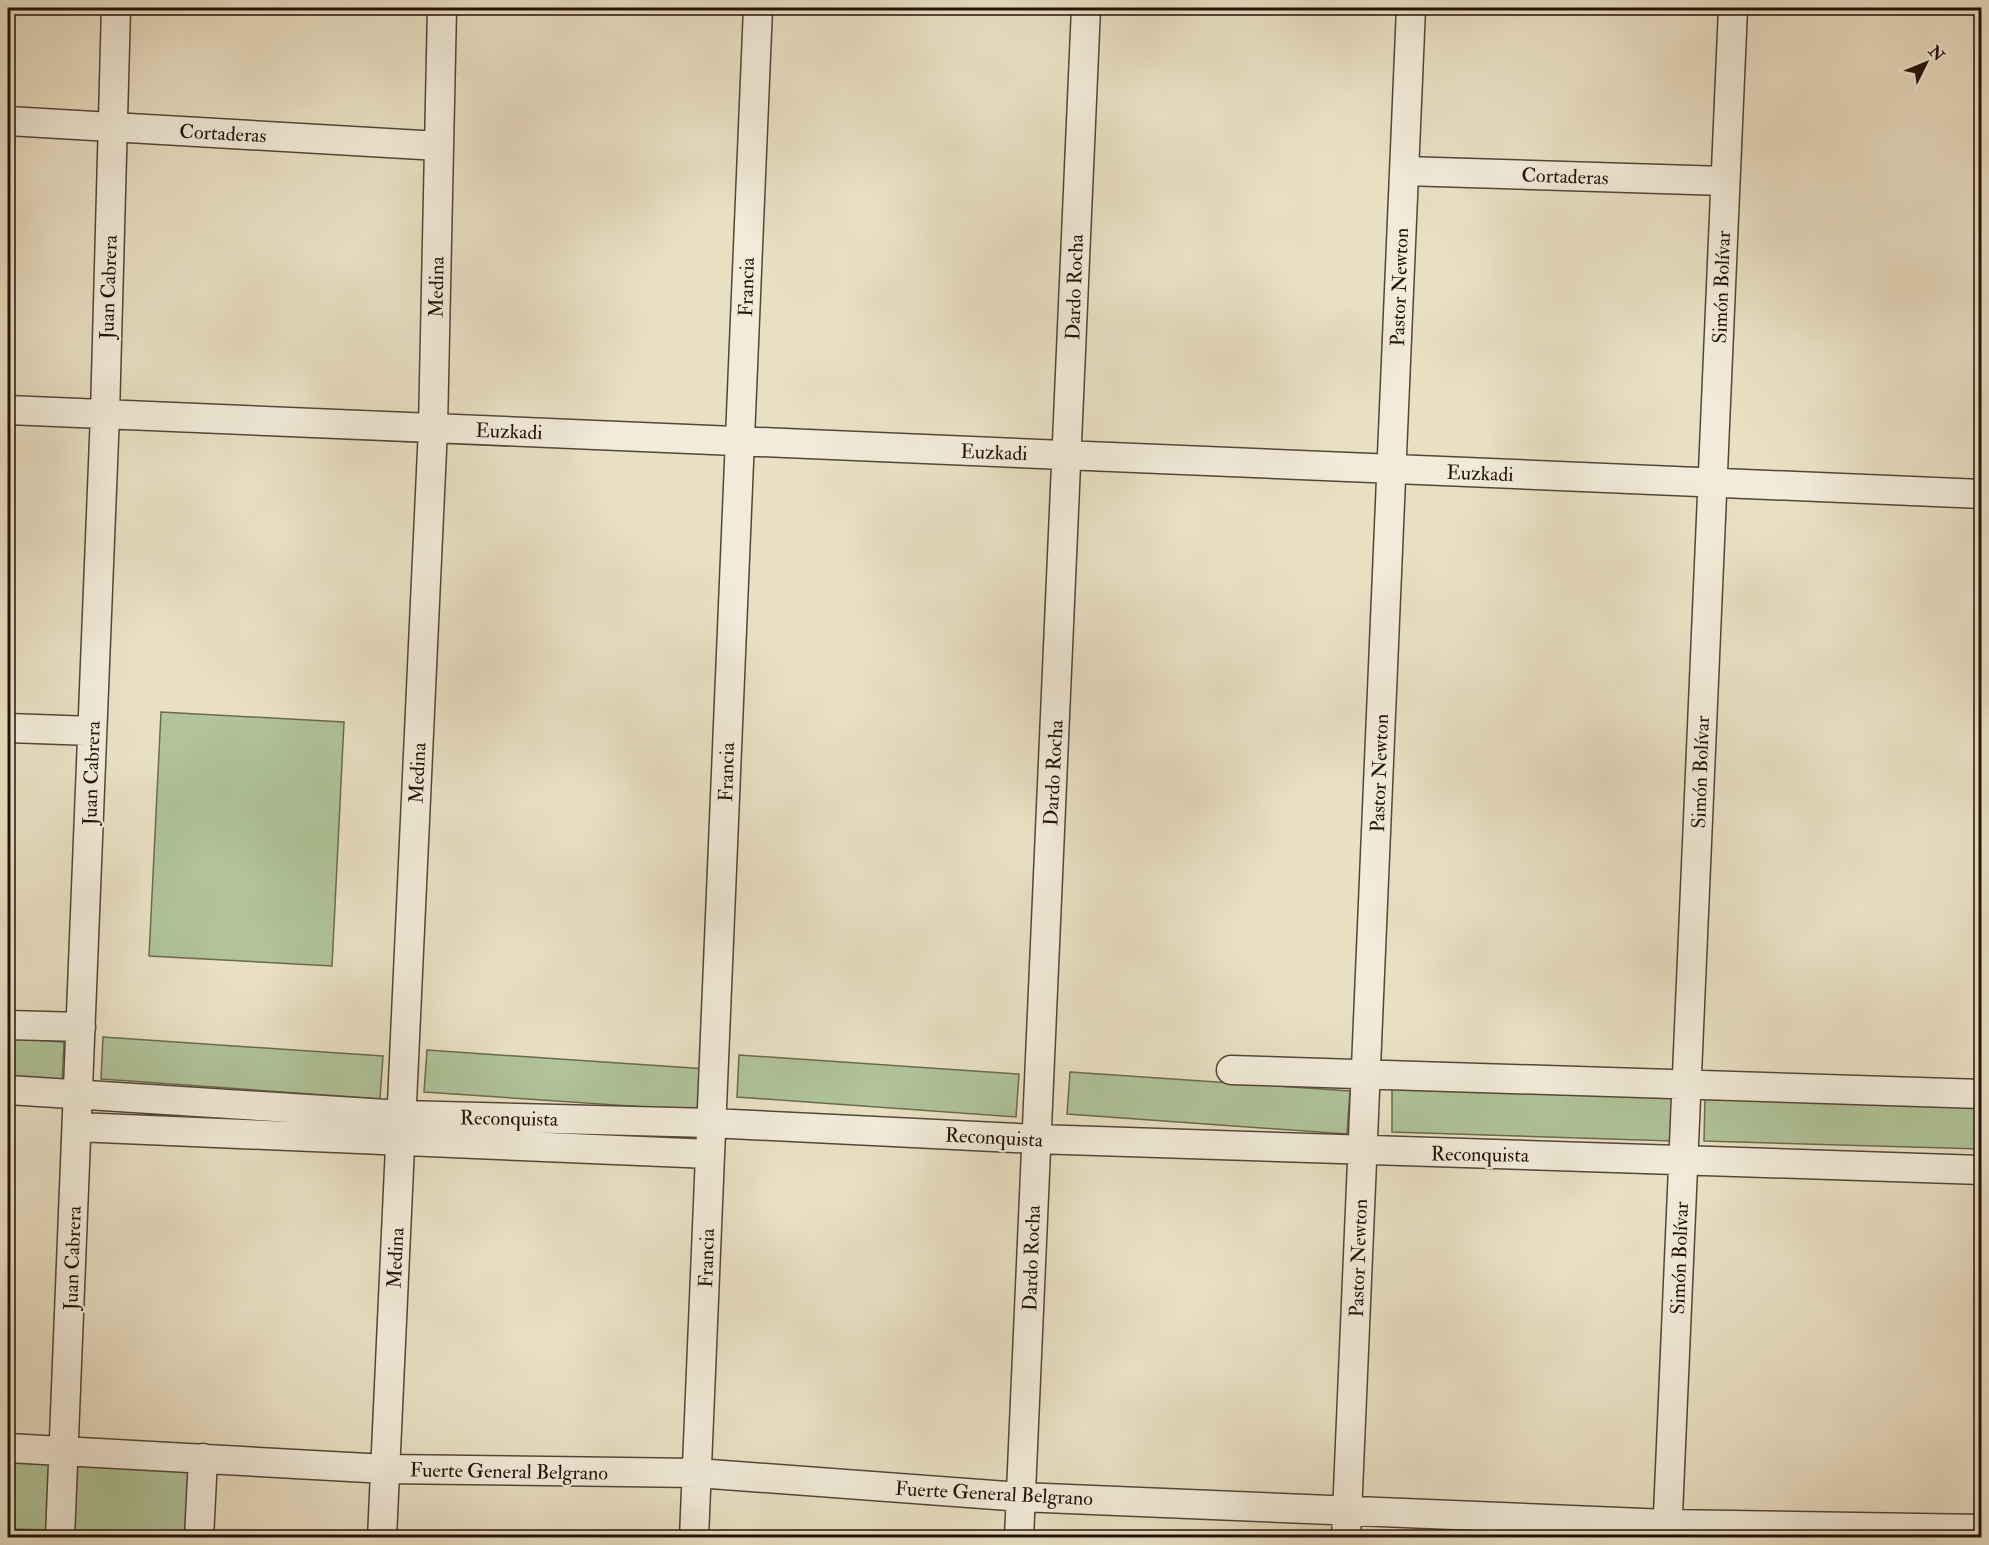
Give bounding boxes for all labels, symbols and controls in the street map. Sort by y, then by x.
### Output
north arrow [1896,33,1956,93]
text: N [1923,41,1949,66]
street label: Cortaderas [179,119,267,148]
street label: Cortaderas [1521,162,1609,191]
street label: Pastor Newton [1385,227,1414,347]
street label: Simón Bolívar [1707,229,1736,344]
street label: Juan Cabrera [94,233,123,341]
street label: Dardo Rocha [1060,233,1089,340]
street label: Medina [423,255,450,318]
street label: Francia [733,256,760,317]
street label: Euzkadi [475,418,543,445]
street label: Euzkadi [960,439,1028,466]
street label: Euzkadi [1446,460,1514,487]
street label: Pastor Newton [1365,713,1394,833]
street label: Simón Bolívar [1686,714,1715,829]
street label: Juan Cabrera [77,719,106,827]
street label: Dardo Rocha [1038,719,1069,827]
street label: Medina [403,741,432,804]
street label: Francia [713,741,740,802]
street label: Reconquista [460,1105,559,1132]
street label: Reconquista [944,1122,1044,1153]
street label: Reconquista [1431,1141,1530,1168]
street label: Pastor Newton [1344,1198,1373,1318]
street label: Simón Bolívar [1665,1200,1694,1315]
street label: Juan Cabrera [58,1204,87,1312]
street label: Dardo Rocha [1017,1204,1046,1311]
street label: Medina [381,1226,410,1289]
street label: Francia [693,1227,720,1288]
street label: Fuerte General Belgrano [410,1457,608,1486]
street label: Fuerte General Belgrano [894,1476,1094,1511]

